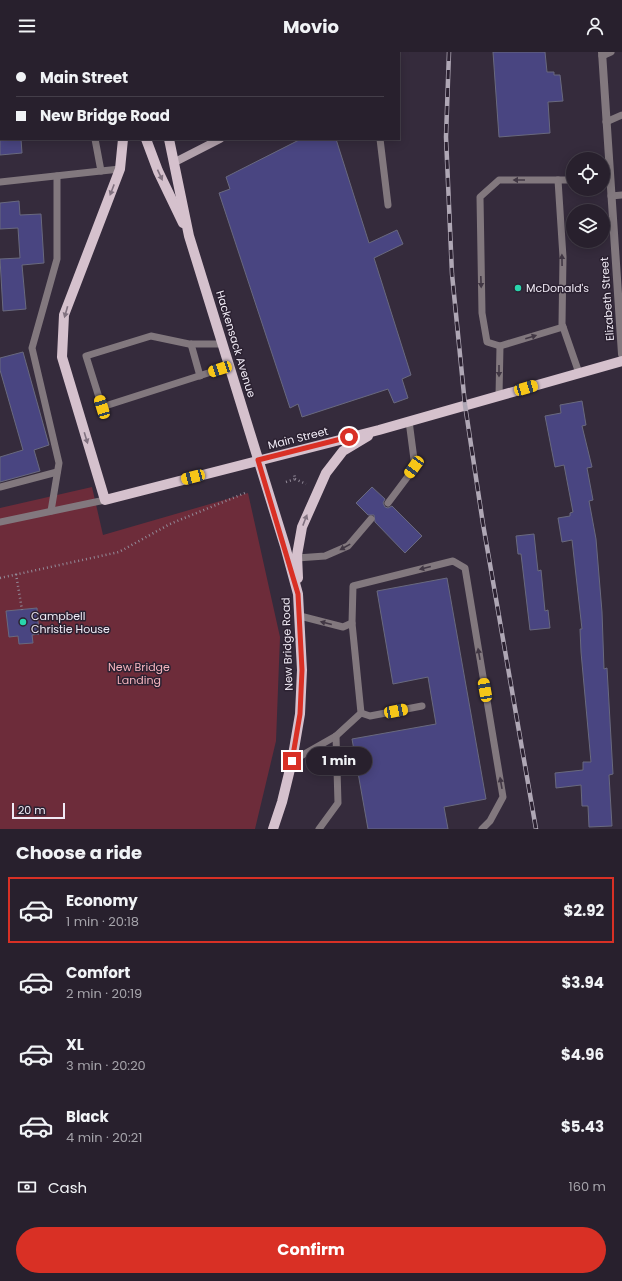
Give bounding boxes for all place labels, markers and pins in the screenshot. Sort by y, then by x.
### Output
place label: McDonald's [526,280,589,296]
marker: McDonald's [513,283,523,293]
place label: Campbell Christie House [31,608,110,637]
marker: Campbell Christie House [18,617,28,627]

